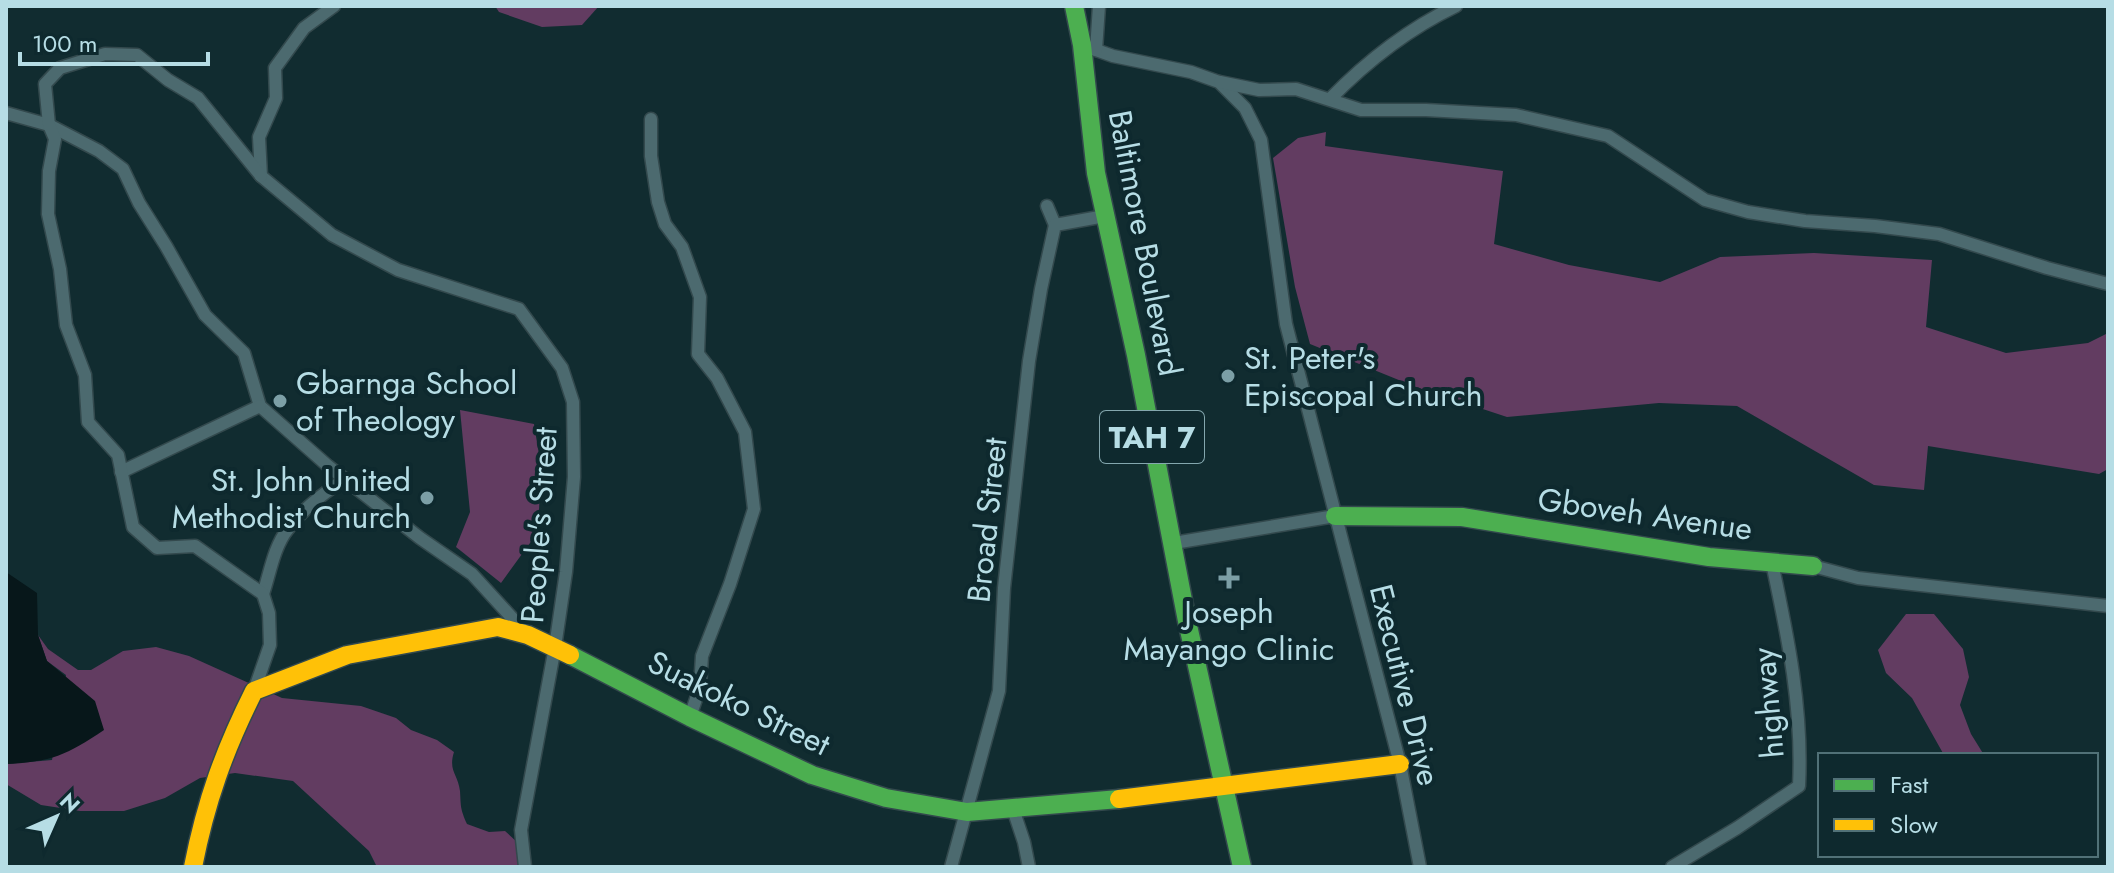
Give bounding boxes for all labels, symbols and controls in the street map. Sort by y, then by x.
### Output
scale bar [20,16,208,66]
text: 100 m [32,26,98,61]
street label: Baltimore Boulevard [1097,106,1193,380]
place label: St. Peter's Episcopal Church [1244,335,1483,418]
place label: Gbarnga School of Theology [296,360,517,443]
marker: St. Peter's Episcopal Church [1219,367,1237,385]
marker: Gbarnga School of Theology [271,392,289,410]
road number: TAH 7 [1100,411,1204,463]
street label: People's Street [509,425,569,625]
street label: Broad Street [955,435,1019,605]
place label: St. John United Methodist Church [172,457,411,540]
street label: Gboveh Avenue [1535,476,1755,552]
marker: St. John United Methodist Church [418,489,436,507]
marker: Joseph Mayango Clinic [1218,567,1240,589]
street label: Executive Drive [1358,580,1452,790]
place label: Joseph Mayango Clinic [1124,589,1334,672]
street label: Suakoko Street [640,639,838,767]
street label: highway [1740,645,1796,760]
legend [1818,753,2098,857]
text: Fast [1890,767,1928,802]
north arrow [16,777,96,857]
text: N [53,785,88,820]
text: Slow [1890,807,1938,842]

